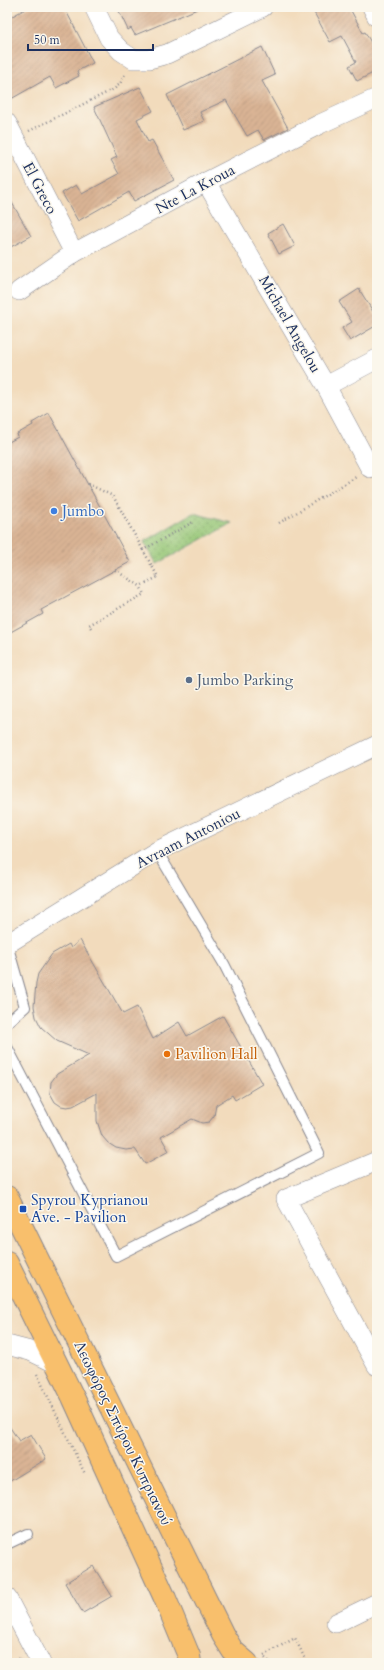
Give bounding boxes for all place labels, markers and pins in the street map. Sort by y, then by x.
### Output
place label: Jumbo [60,501,104,521]
marker: Jumbo [49,506,59,516]
place label: Jumbo Parking [195,670,294,690]
marker: Jumbo Parking [184,675,194,685]
place label: Pavilion Hall [175,1044,258,1064]
marker: Pavilion Hall [162,1049,172,1059]
place label: Spyrou Kyprianou Ave. - Pavilion [31,1190,148,1227]
marker: Spyrou Kyprianou Ave. - Pavilion [18,1204,28,1214]

